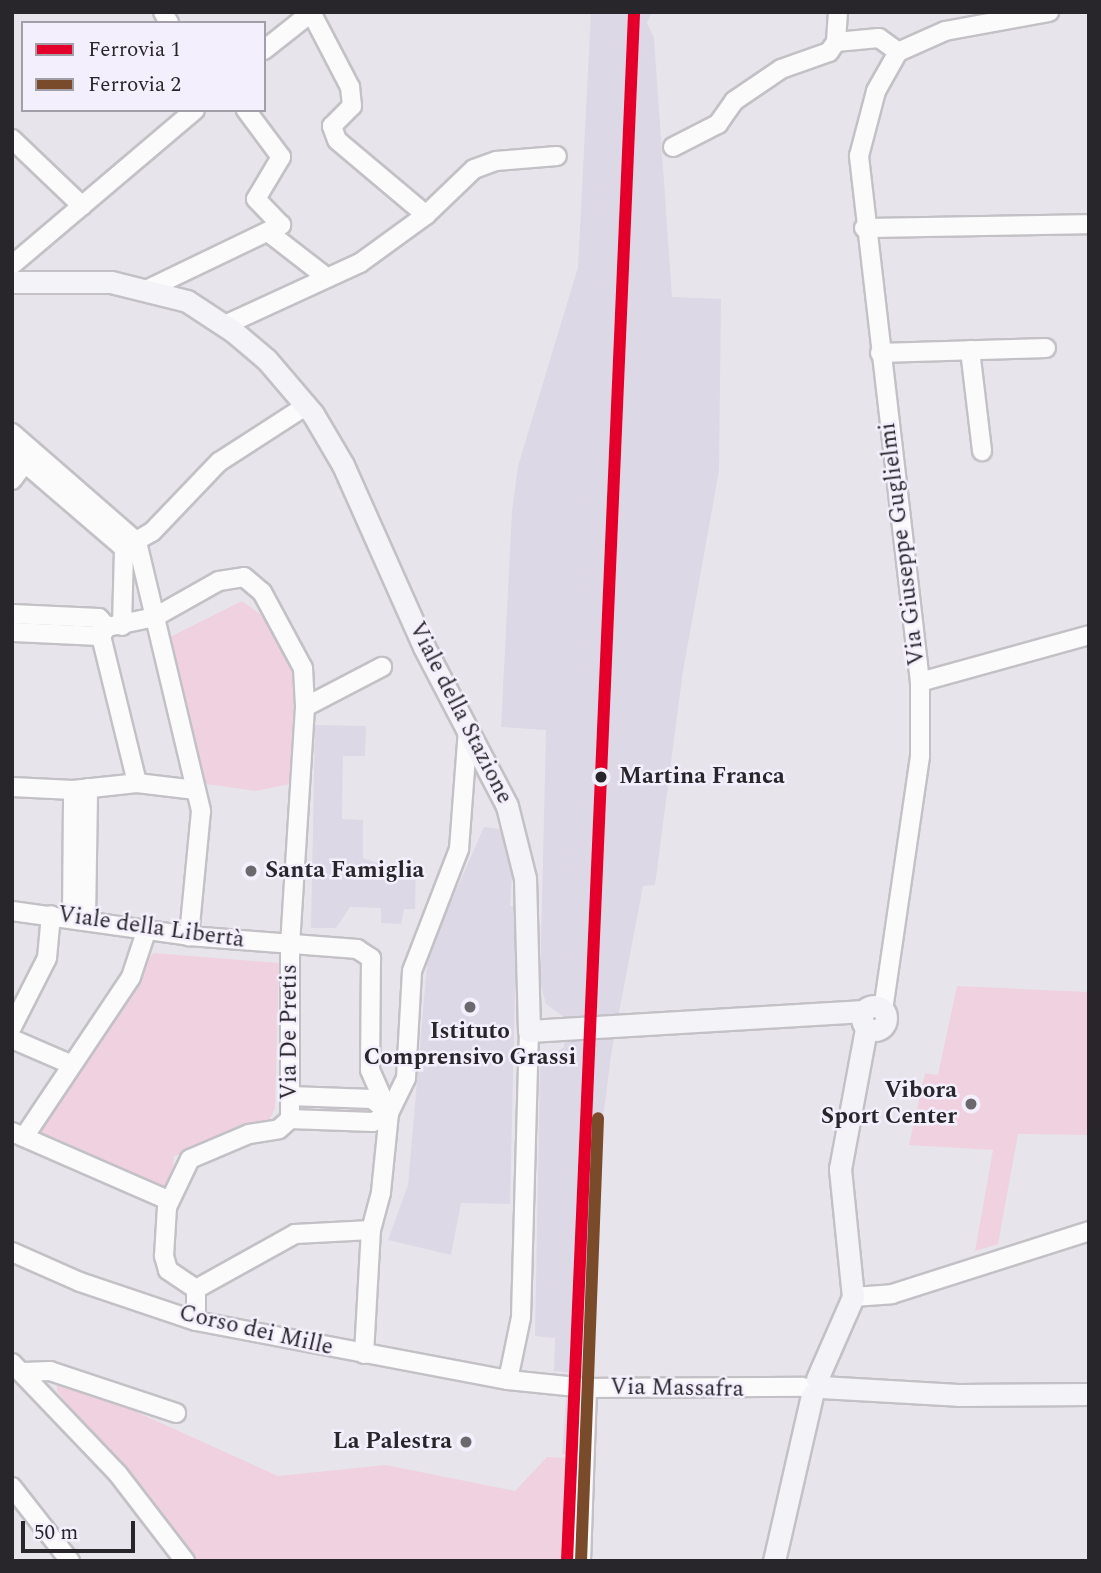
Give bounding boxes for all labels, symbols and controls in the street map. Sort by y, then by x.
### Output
legend [21,21,266,112]
text: Ferrovia 1 [88,34,181,66]
text: Ferrovia 2 [88,69,181,101]
street label: Via Giuseppe Guglielmi [874,421,932,667]
street label: Viale della Stazione [402,617,518,809]
place label: Martina Franca [619,763,785,791]
marker: Martina Franca [589,765,613,789]
place label: Santa Famiglia [265,857,424,885]
marker: Santa Famiglia [243,863,259,879]
street label: Viale della Libertà [56,901,246,955]
street label: Via De Pretis [276,964,304,1100]
marker: Istituto Comprensivo Grassi [462,999,478,1015]
place label: Istituto Comprensivo Grassi [364,1018,576,1072]
place label: Vibora Sport Center [821,1077,957,1131]
marker: Vibora Sport Center [963,1096,979,1112]
street label: Corso dei Mille [176,1300,336,1362]
street label: Via Massafra [610,1374,744,1404]
place label: La Palestra [333,1428,452,1456]
marker: La Palestra [458,1434,474,1450]
scale bar [24,1506,138,1550]
text: 50 m [34,1517,78,1549]

